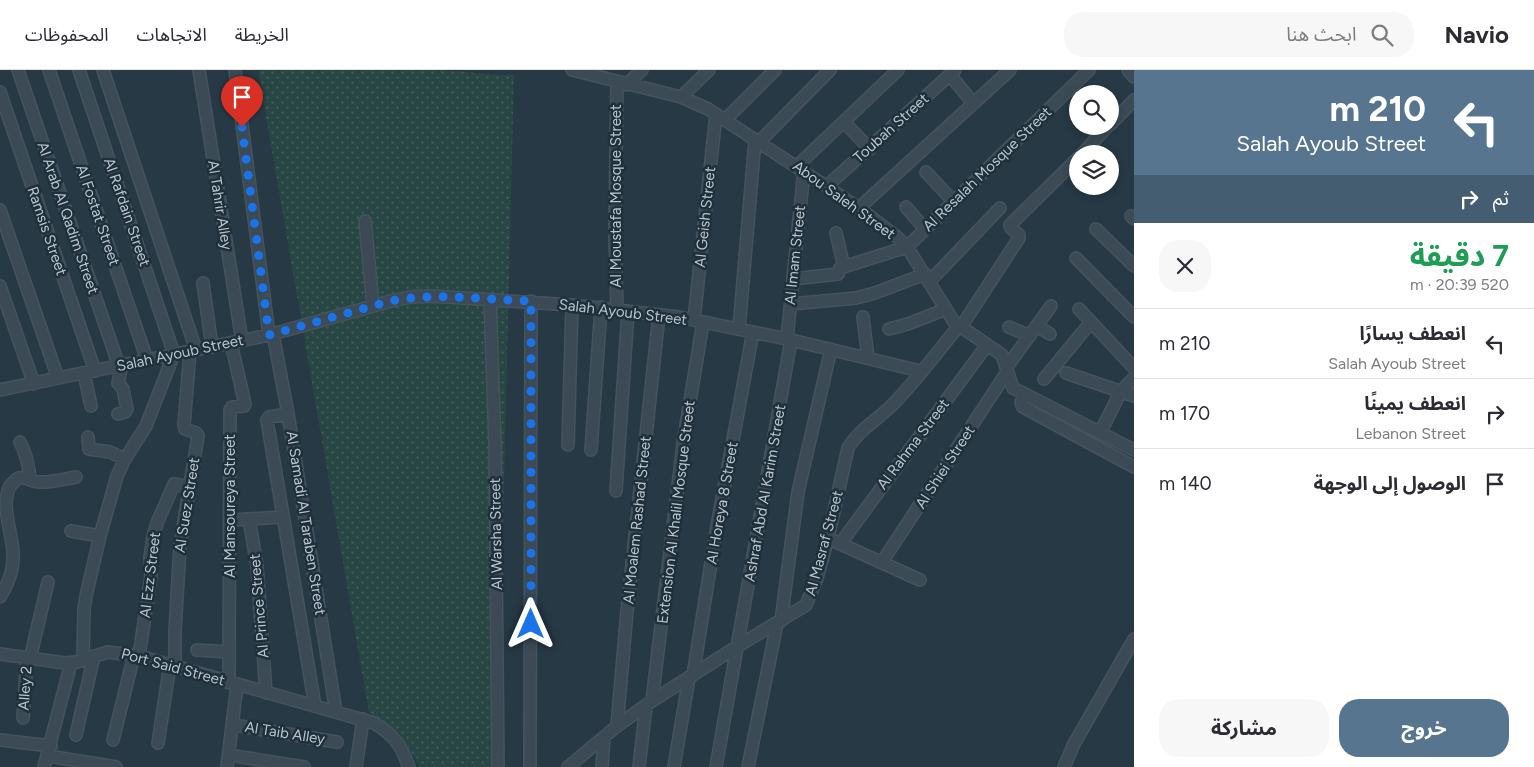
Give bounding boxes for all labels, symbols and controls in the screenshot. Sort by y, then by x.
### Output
search box [1064,12,1414,57]
text: Navio [1444,20,1509,49]
icon: search [1368,21,1396,49]
text: ابحث هنا [1286,23,1356,46]
text: المحفوظات [25,24,109,46]
text: الاتجاهات [137,24,207,46]
text: الخريطة [235,24,289,46]
pin [221,76,263,127]
icon: arrive [228,83,256,111]
map controls [1069,85,1119,195]
button: search [1069,85,1119,135]
text: 210 m [1329,88,1426,130]
street label: Toubah Street [850,89,933,166]
icon: left [1444,90,1509,155]
street label: Al Resalah Mosque Street [919,103,1055,235]
street label: Al Moustafa Mosque Street [607,104,625,288]
text: Salah Ayoub Street [1237,130,1426,157]
street label: Al Arab Al Qadim Street [33,140,103,297]
button: layers [1069,145,1119,195]
street label: Al Rafdain Street [100,155,154,269]
street label: Abou Saleh Street [789,157,899,243]
street label: Al Tahrir Alley [204,159,236,251]
street label: Al Fostat Street [72,162,124,268]
street label: Al Geish Street [691,165,719,268]
street label: Ramsis Street [23,184,71,278]
icon: right [1455,185,1483,213]
text: ثم [1493,187,1509,210]
street label: Al Imam Street [781,204,809,306]
text: 7 دقيقة [1410,237,1509,274]
button: close [1159,240,1211,292]
text: 520 m · 20:39 [1410,275,1509,294]
street label: Salah Ayoub Street [558,295,689,329]
text: انعطف يسارًا [1359,322,1466,345]
icon: left [1481,330,1509,358]
street label: Salah Ayoub Street [115,331,245,375]
text: 210 m [1159,332,1211,355]
text: Salah Ayoub Street [1328,354,1466,373]
text: انعطف يمينًا [1364,392,1466,415]
street label: Al Rahma Street [873,395,953,493]
street label: Extension Al Khalil Mosque Street [653,399,699,625]
icon: right [1481,400,1509,428]
text: 170 m [1159,402,1210,425]
street label: Ashraf Abd Al Karim Street [741,403,790,583]
street label: Al Shiei Street [911,422,979,512]
text: Lebanon Street [1356,424,1466,443]
street label: Al Samadi Al Taraben Street [283,430,330,617]
street label: Al Mansoureya Street [221,434,239,578]
street label: Al Moalem Rashad Street [619,435,655,605]
street label: Al Horeya 8 Street [702,440,742,566]
street label: Al Suez Street [171,456,203,554]
icon: arrive [1481,470,1509,498]
text: 140 m [1159,472,1212,495]
text: الوصول إلى الوجهة [1313,472,1466,495]
street label: Al Warsha Street [486,477,506,590]
street label: Al Masraf Street [801,488,847,598]
street label: Al Ezz Street [136,531,164,619]
street label: Al Prince Street [245,553,273,659]
position arrow [504,597,556,649]
street label: Port Said Street [119,645,227,690]
street label: Alley 2 [14,665,36,711]
button: مشاركة [1159,699,1329,757]
button: خروج [1339,699,1509,757]
street label: Al Taib Alley [244,718,326,748]

